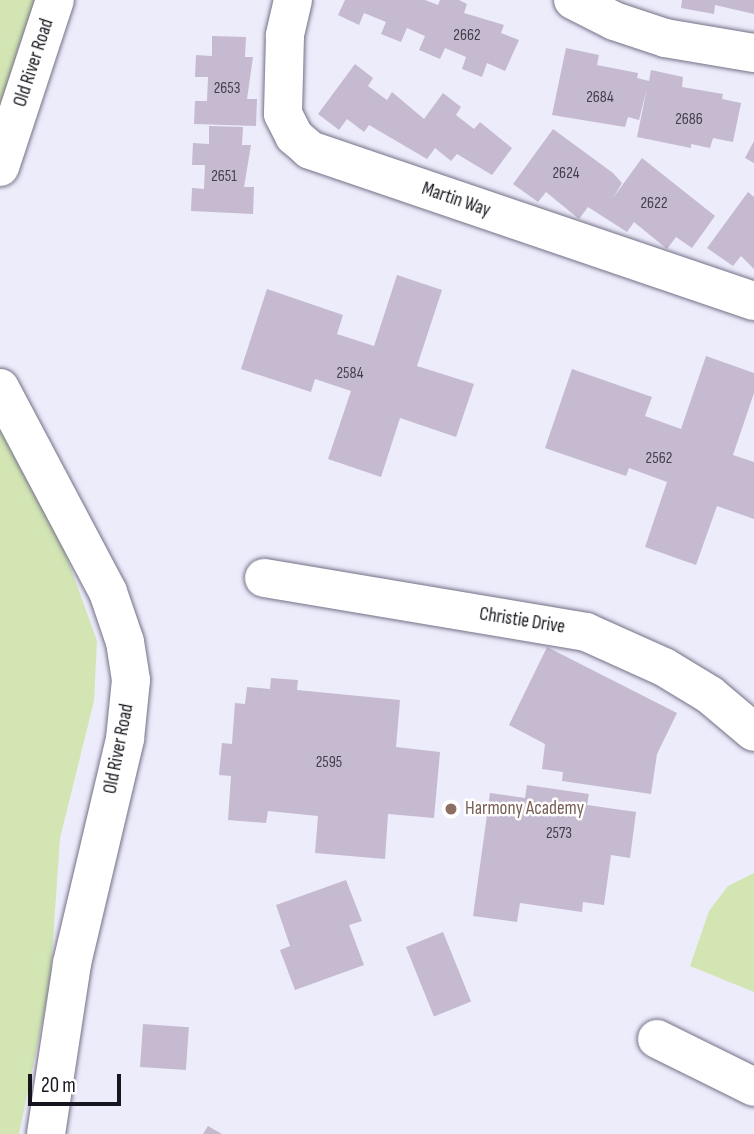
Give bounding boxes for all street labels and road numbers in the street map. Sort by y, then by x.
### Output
street label: Old River Road [9,16,59,110]
street label: Martin Way [419,178,493,222]
street label: Christie Drive [478,603,566,639]
street label: Old River Road [99,702,139,796]

